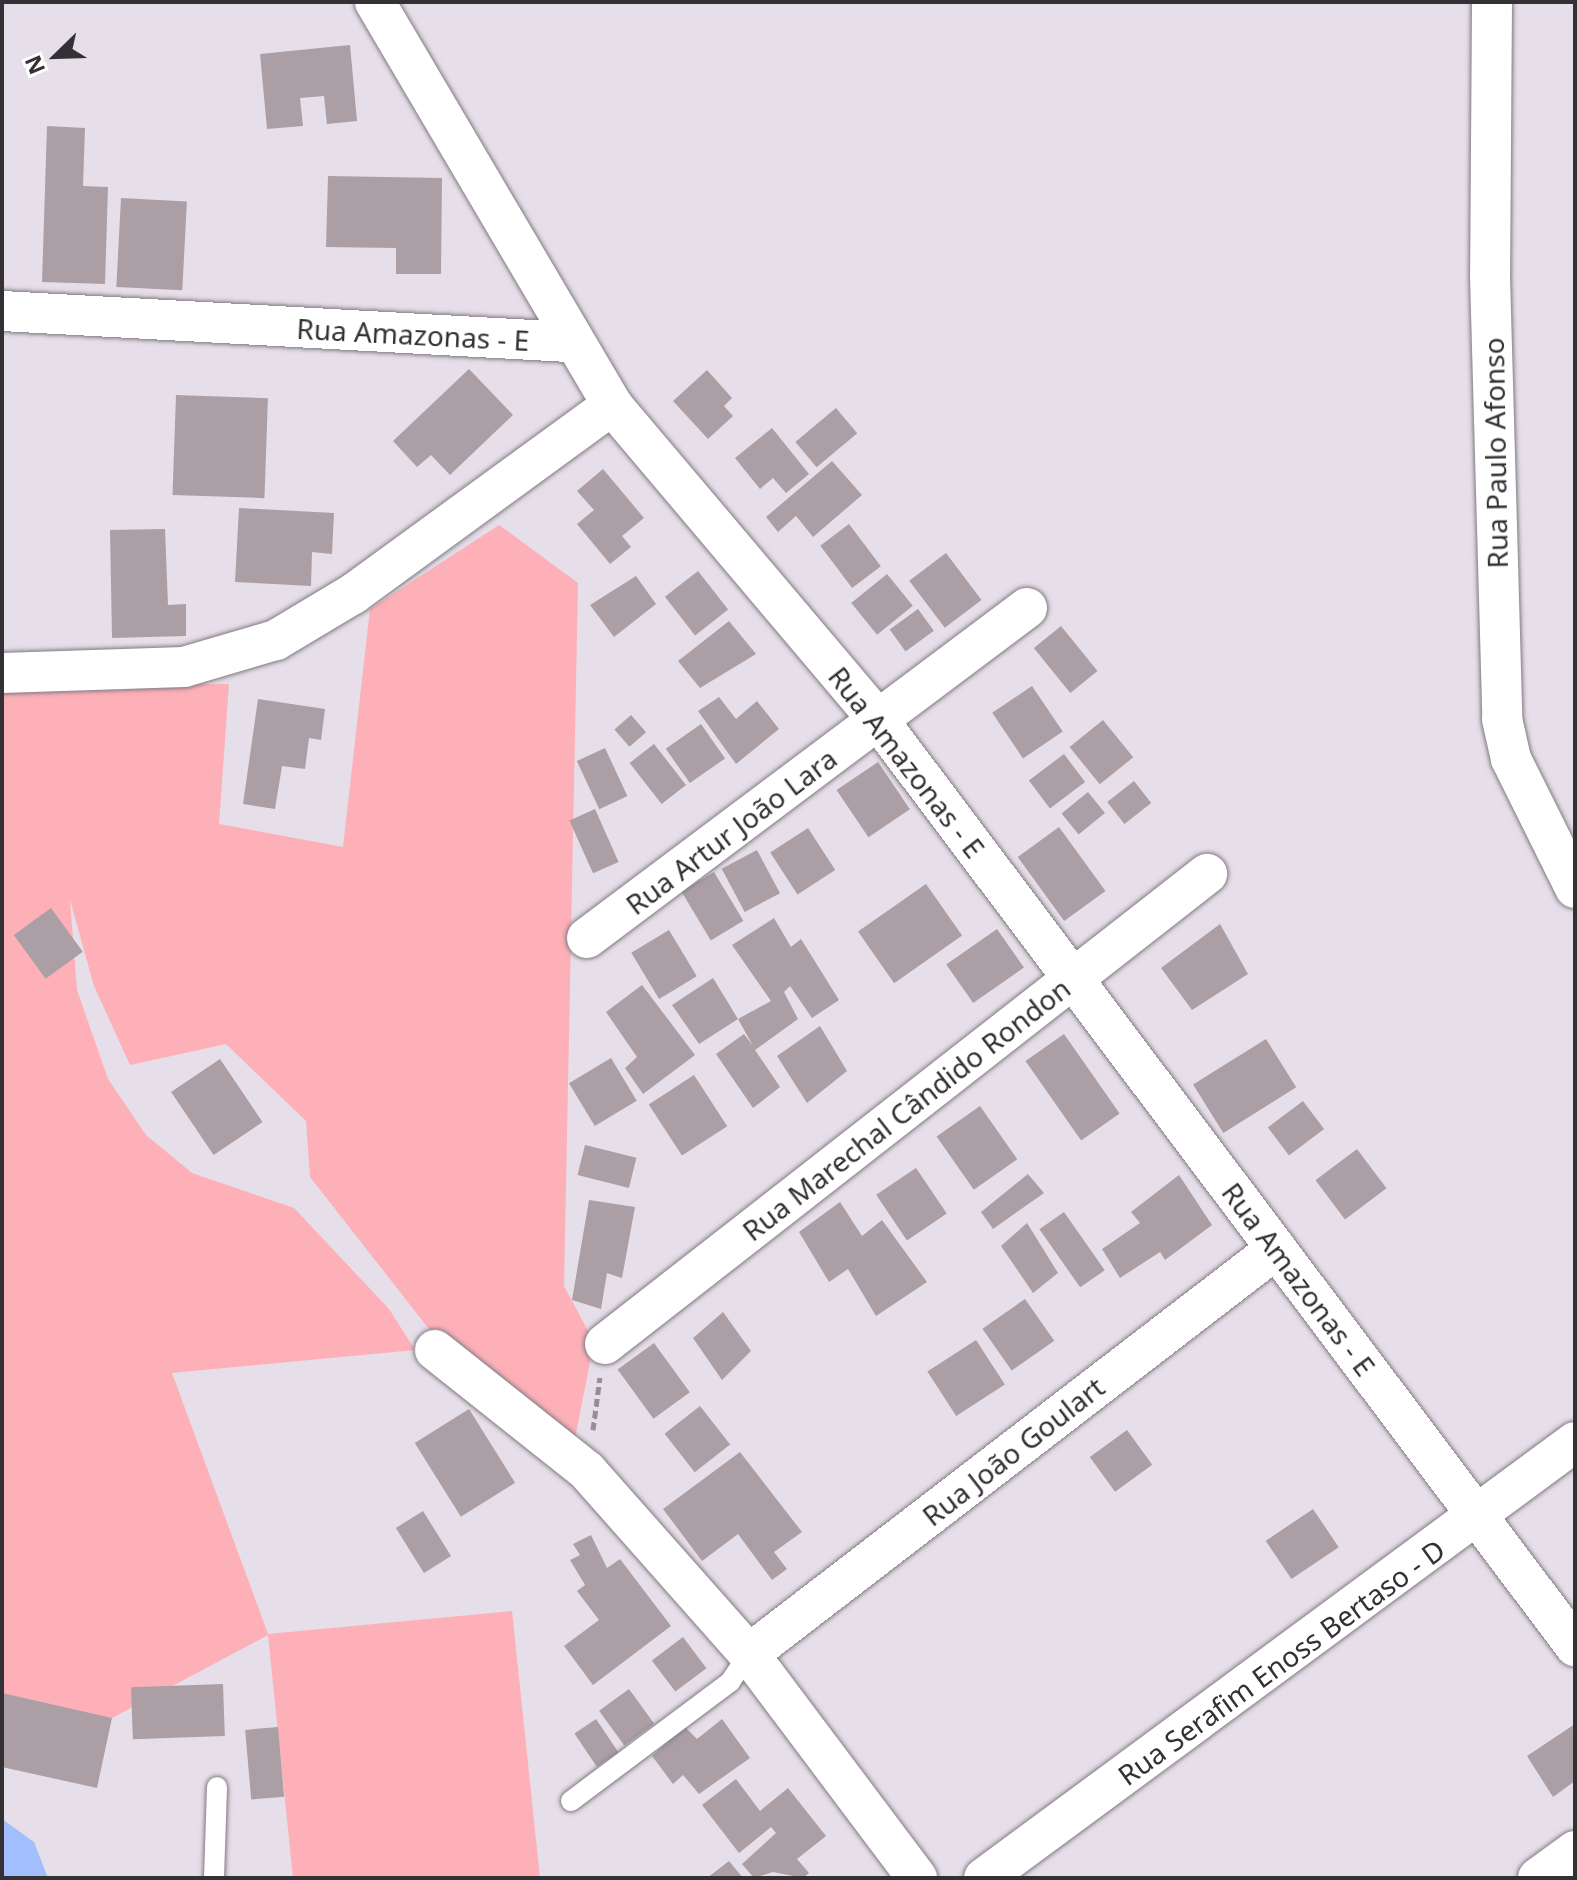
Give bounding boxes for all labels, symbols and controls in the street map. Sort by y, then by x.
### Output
north arrow [16,16,96,96]
text: N [17,51,51,79]
street label: Rua Amazonas - E [296,311,530,357]
street label: Rua Paulo Afonso [1476,337,1514,569]
street label: Rua Amazonas - E [822,660,992,864]
street label: Rua Artur João Lara [619,741,843,921]
street label: Rua Marechal Cândido Rondon [736,971,1076,1247]
street label: Rua Amazonas - E [1215,1176,1383,1382]
street label: Rua João Goulart [915,1370,1111,1532]
street label: Rua Serafim Enoss Bertaso - D [1111,1532,1451,1792]

